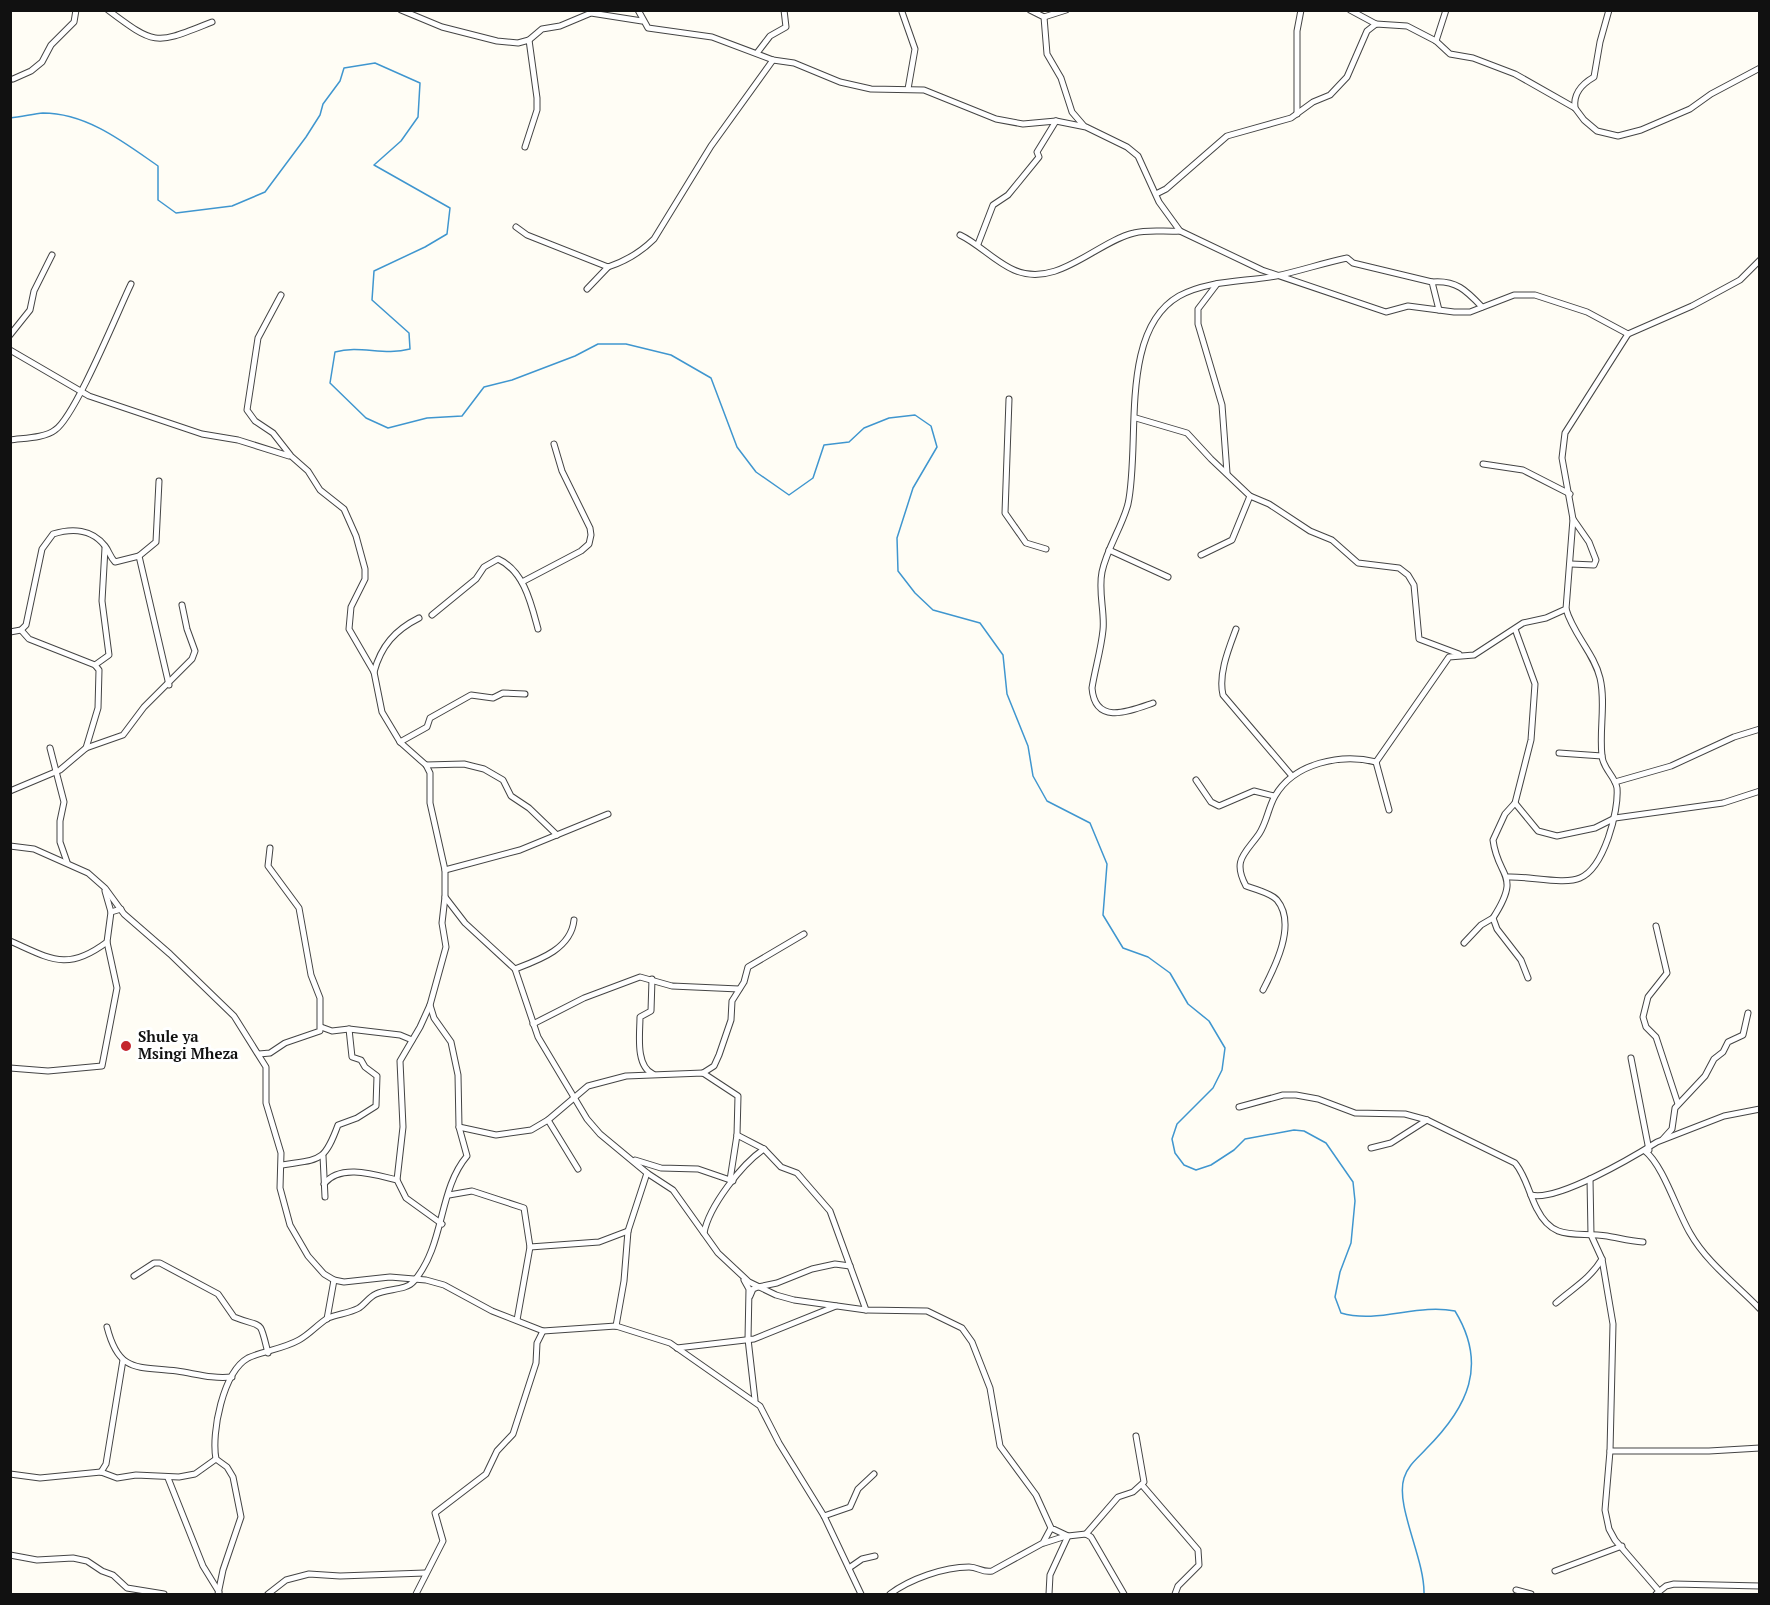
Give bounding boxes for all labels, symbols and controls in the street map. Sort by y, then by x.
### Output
place label: Shule ya Msingi Mheza [138,1026,239,1063]
marker: Shule ya Msingi Mheza [119,1039,133,1053]

